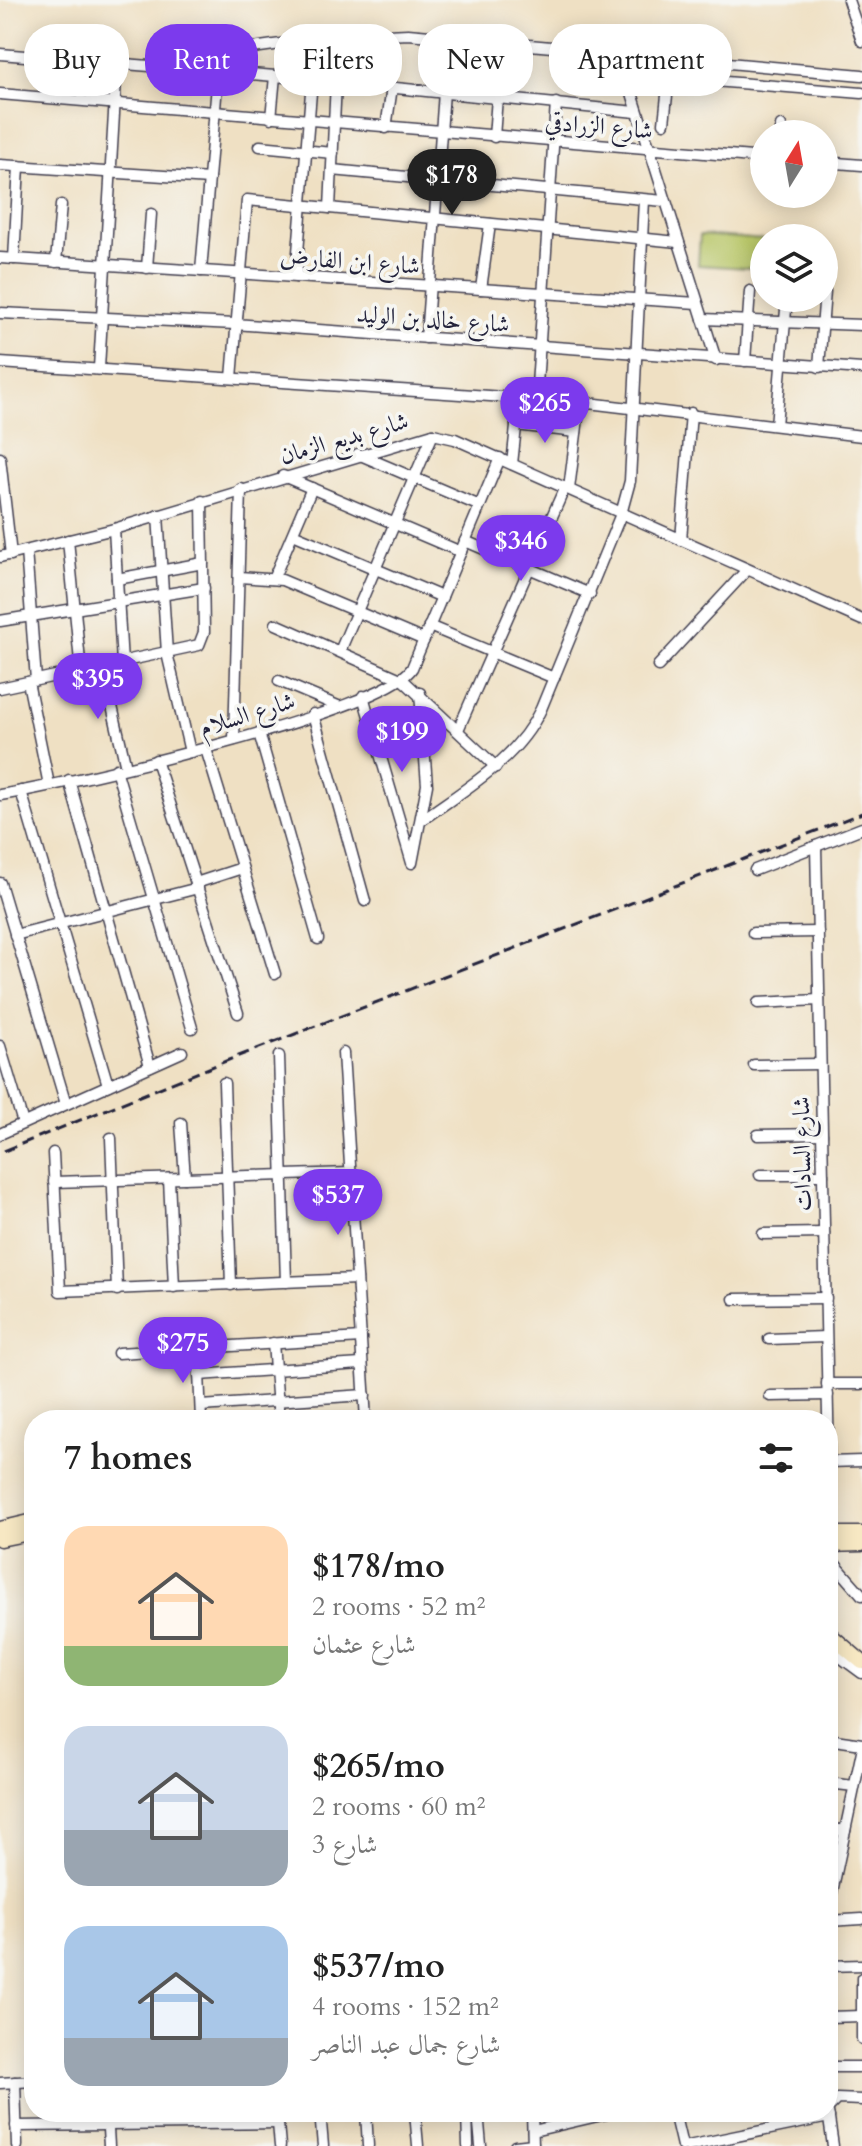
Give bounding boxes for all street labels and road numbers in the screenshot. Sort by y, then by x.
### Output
street label: شارع الزرادقي [543,105,654,151]
street label: شارع ابن الفارض [279,240,421,286]
street label: شارع خالد بن الوليد [355,298,510,344]
street label: شارع بديع الزمان [276,404,414,477]
street label: شارع السلام [195,684,300,748]
street label: شارع السادات [785,1096,823,1212]

